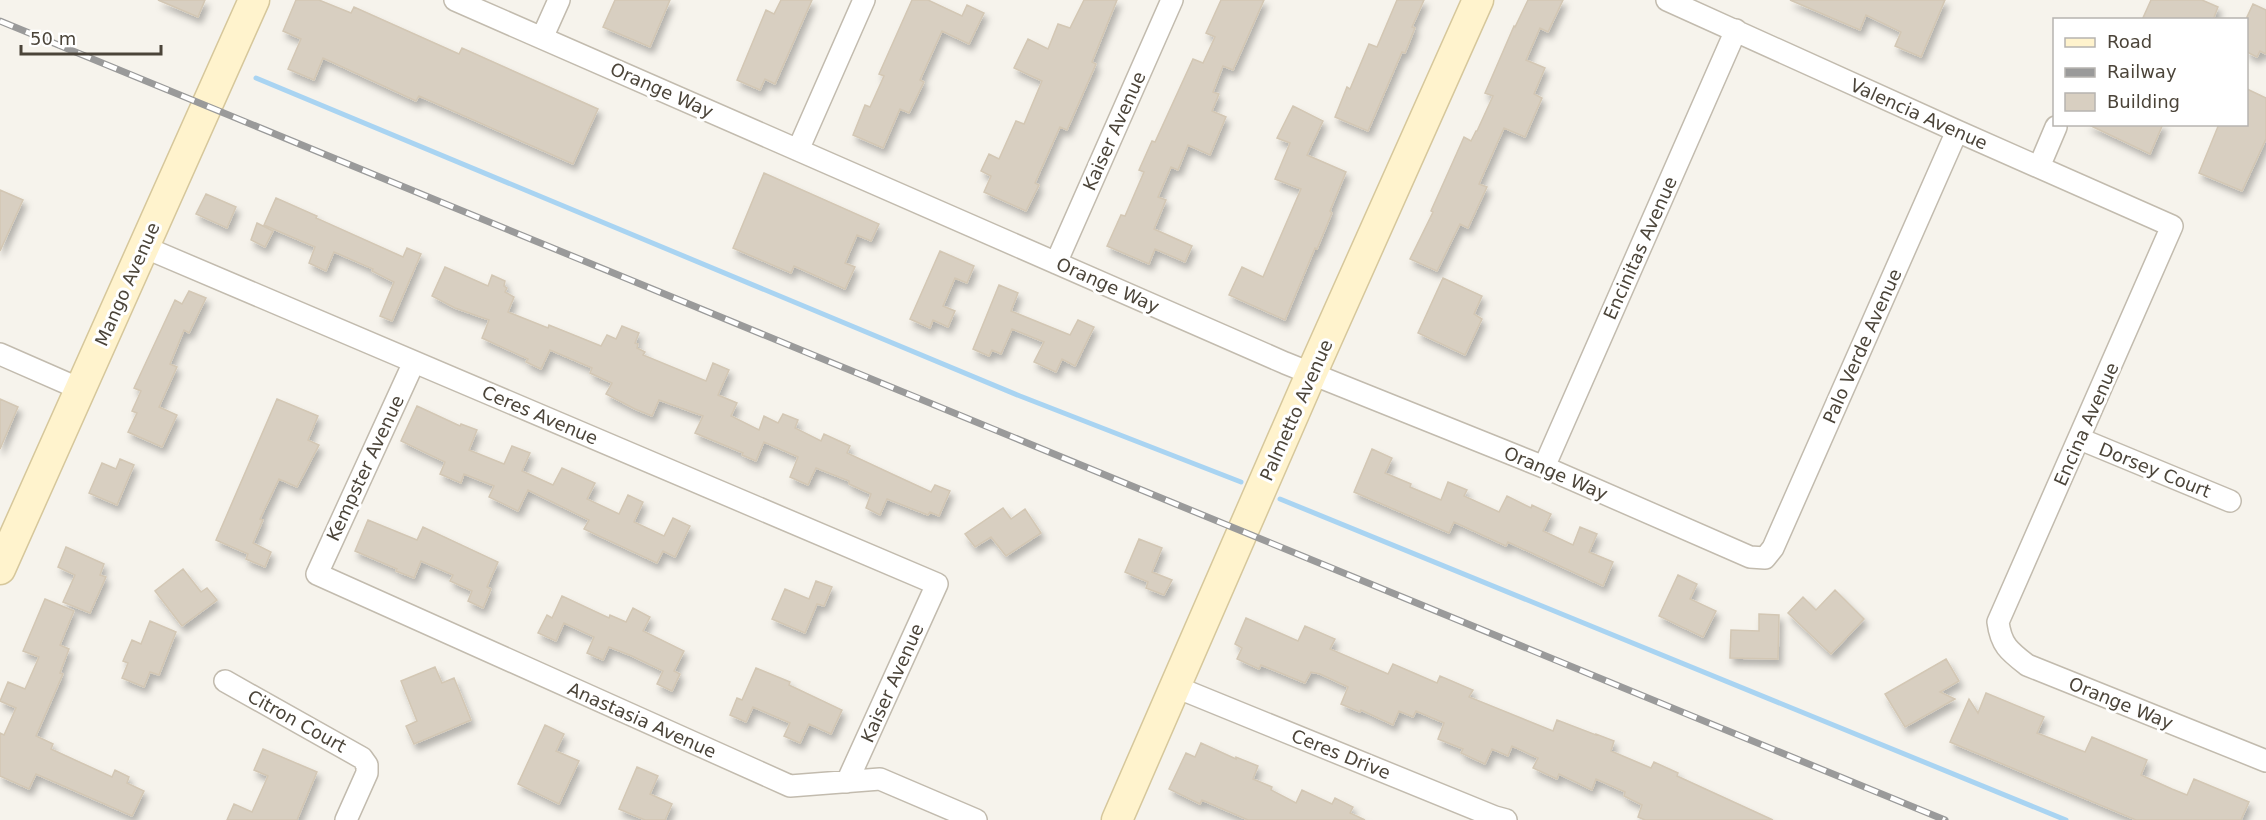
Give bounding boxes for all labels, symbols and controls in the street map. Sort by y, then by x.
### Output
scale bar [21,18,160,56]
legend [2053,18,2248,126]
text: 50 m [30,28,76,49]
text: Road [2107,31,2152,52]
street label: Orange Way [607,58,717,122]
text: Railway [2107,61,2177,82]
street label: Kaiser Avenue [1078,68,1150,194]
street label: Valencia Avenue [1847,74,1991,154]
text: Building [2107,91,2180,112]
street label: Encinitas Avenue [1599,173,1681,323]
street label: Mango Avenue [90,219,164,349]
street label: Orange Way [1053,253,1163,317]
street label: Palo Verde Avenue [1818,265,1906,427]
street label: Palmetto Avenue [1255,336,1337,484]
street label: Encina Avenue [2049,359,2123,489]
street label: Ceres Avenue [479,381,601,449]
street label: Kempster Avenue [322,392,408,544]
street label: Dorsey Court [2096,438,2214,502]
street label: Orange Way [1501,442,1611,504]
street label: Kaiser Avenue [856,620,928,746]
street label: Orange Way [2066,673,2177,734]
street label: Anastasia Avenue [565,678,719,762]
street label: Citron Court [244,685,350,757]
street label: Ceres Drive [1288,725,1394,783]

